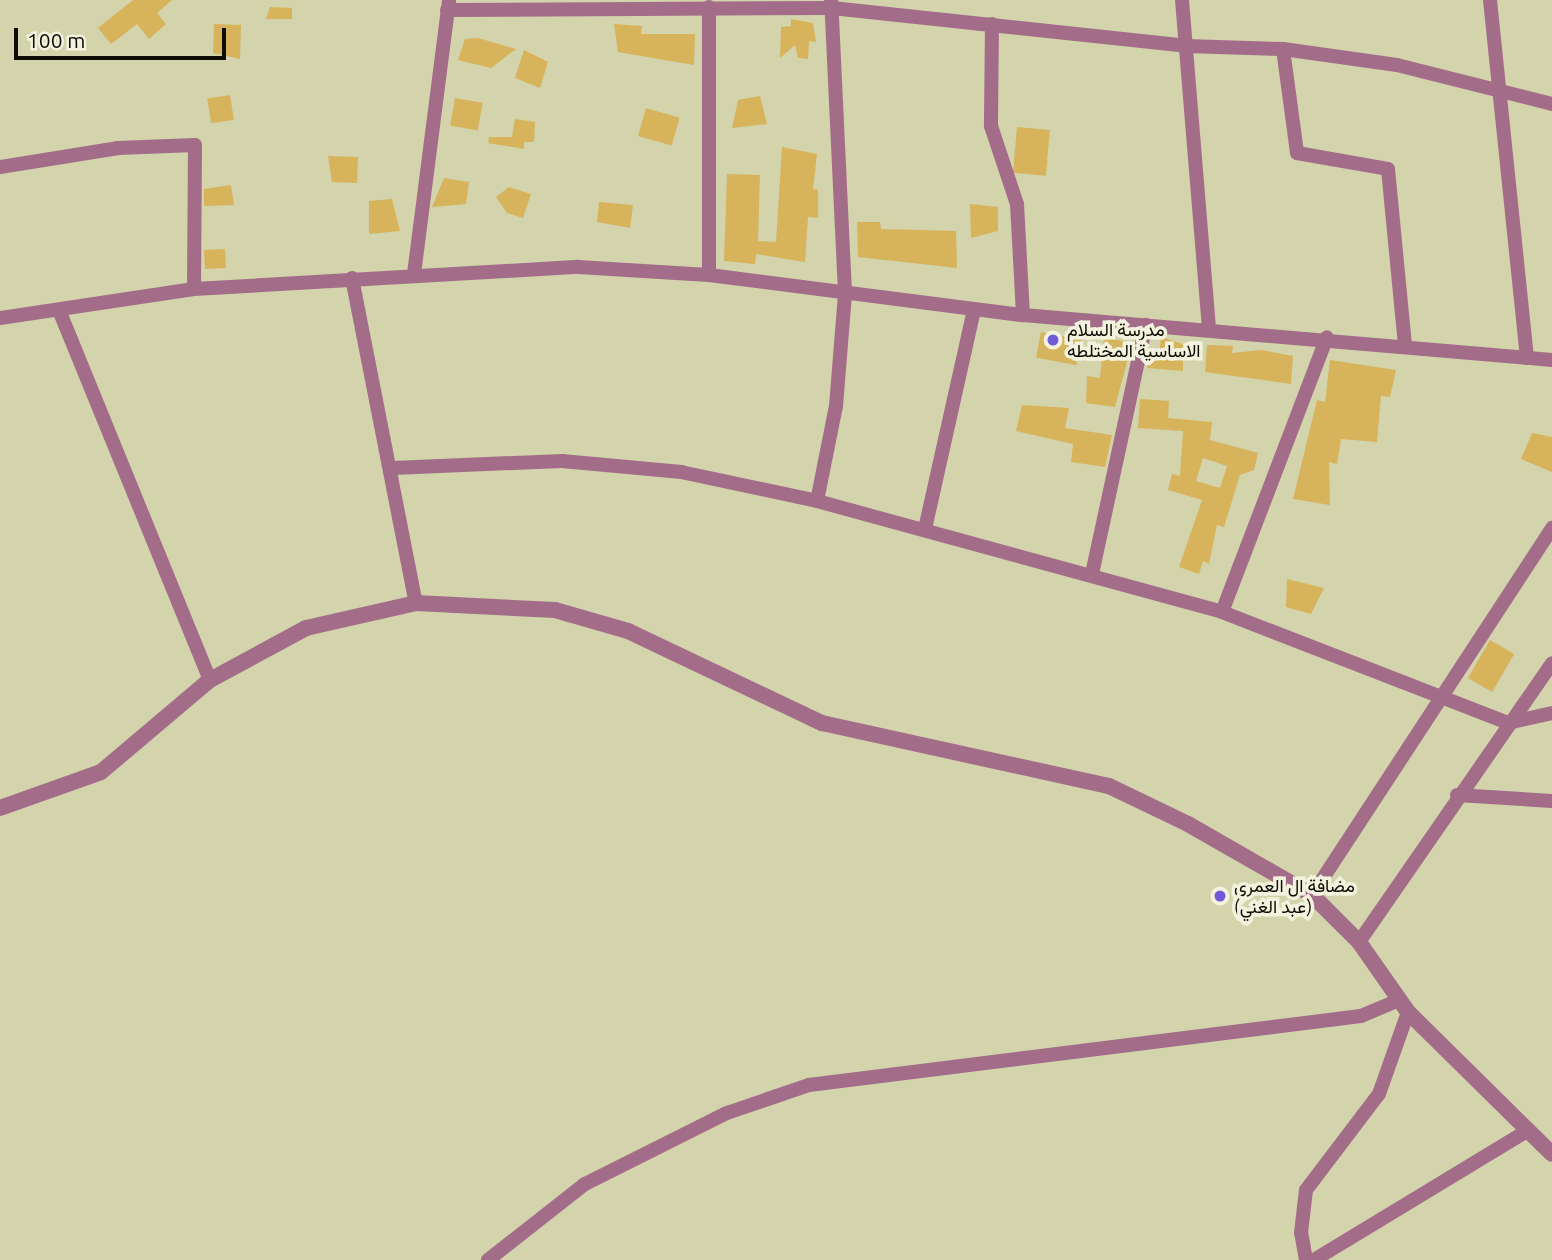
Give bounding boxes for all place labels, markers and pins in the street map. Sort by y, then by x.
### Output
place label: مدرسة السلام الاساسية المختلطه [1067,319,1201,362]
marker: مدرسة السلام الاساسية المختلطه [1045,332,1061,348]
place label: مضافة ال العمري (عبد الغني) [1234,875,1355,917]
marker: مضافة ال العمري (عبد الغني) [1212,888,1228,904]

